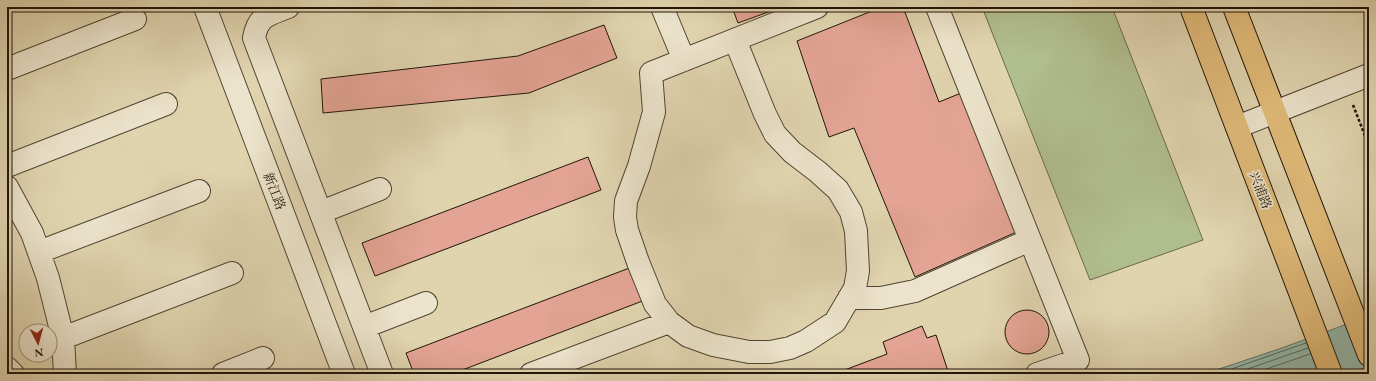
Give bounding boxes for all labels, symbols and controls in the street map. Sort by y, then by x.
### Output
street label: 兴浦路 [1246,169,1275,211]
street label: 新江路 [260,170,289,212]
north arrow [18,323,58,363]
text: N [34,346,44,360]

